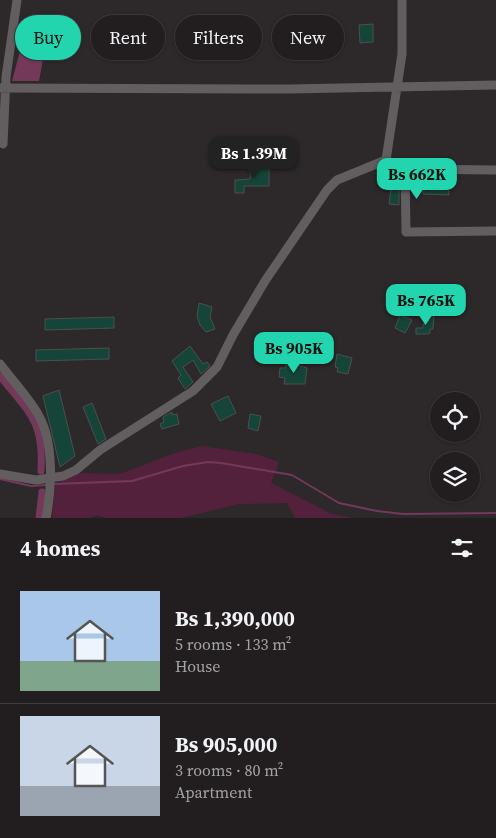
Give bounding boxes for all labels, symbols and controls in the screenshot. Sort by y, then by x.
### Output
chip: Buy [15,15,81,60]
chip: Rent [91,15,165,60]
chip: Filters [175,15,262,60]
chip: New [272,15,344,60]
pin: Bs 1.39M [202,136,306,179]
text: Bs 1.39M [221,142,287,164]
pin: Bs 662K [371,158,463,200]
text: Bs 662K [388,163,446,185]
pin: Bs 765K [380,284,472,326]
text: Bs 765K [397,289,455,311]
pin: Bs 905K [248,332,340,374]
text: Bs 905K [265,337,323,359]
map controls [430,392,480,502]
button: locate [430,392,480,442]
button: layers [430,452,480,502]
text: 4 homes [20,534,100,563]
icon: filters [448,534,476,562]
text: Bs 1,390,000 [175,604,295,633]
icon: home [60,611,120,671]
text: 5 rooms · 133 m² [175,633,291,655]
text: House [175,655,220,677]
text: Bs 905,000 [175,730,277,759]
icon: home [60,736,120,796]
text: 3 rooms · 80 m² [175,759,283,781]
text: Apartment [175,781,252,803]

